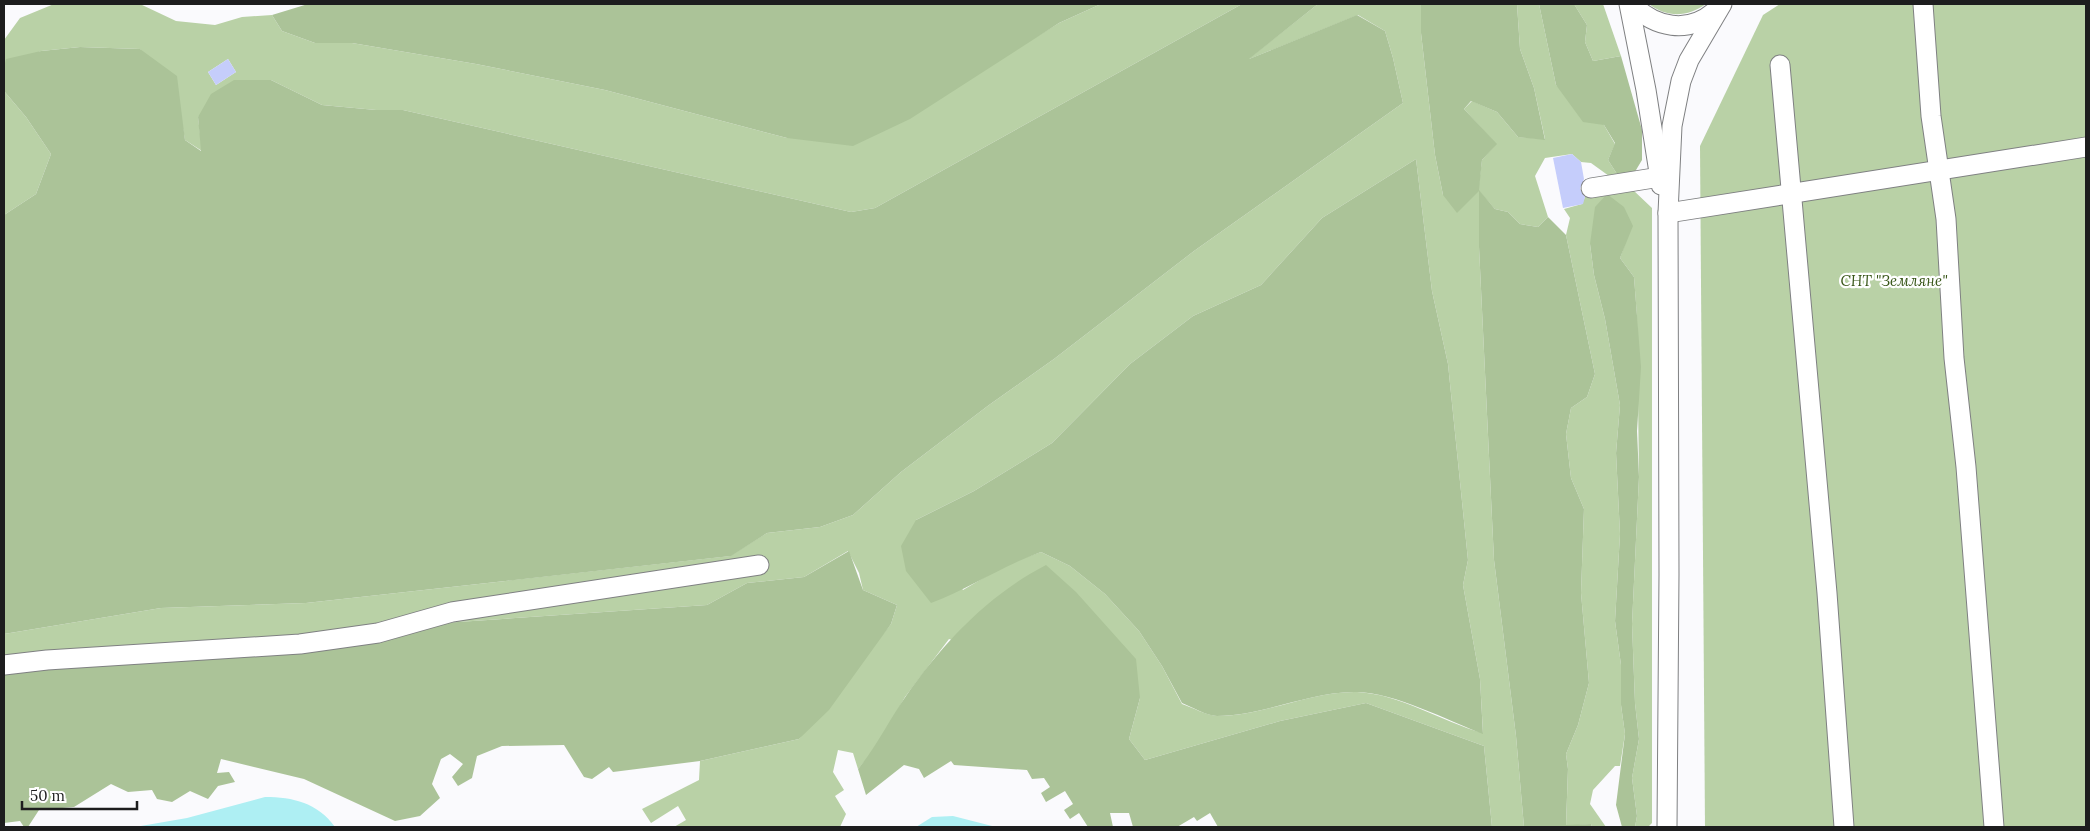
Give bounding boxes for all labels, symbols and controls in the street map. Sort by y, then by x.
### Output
park label: СНТ "Земляне" [1840,271,1948,290]
scale bar [22,778,138,810]
text: 50 m [30,786,65,805]

